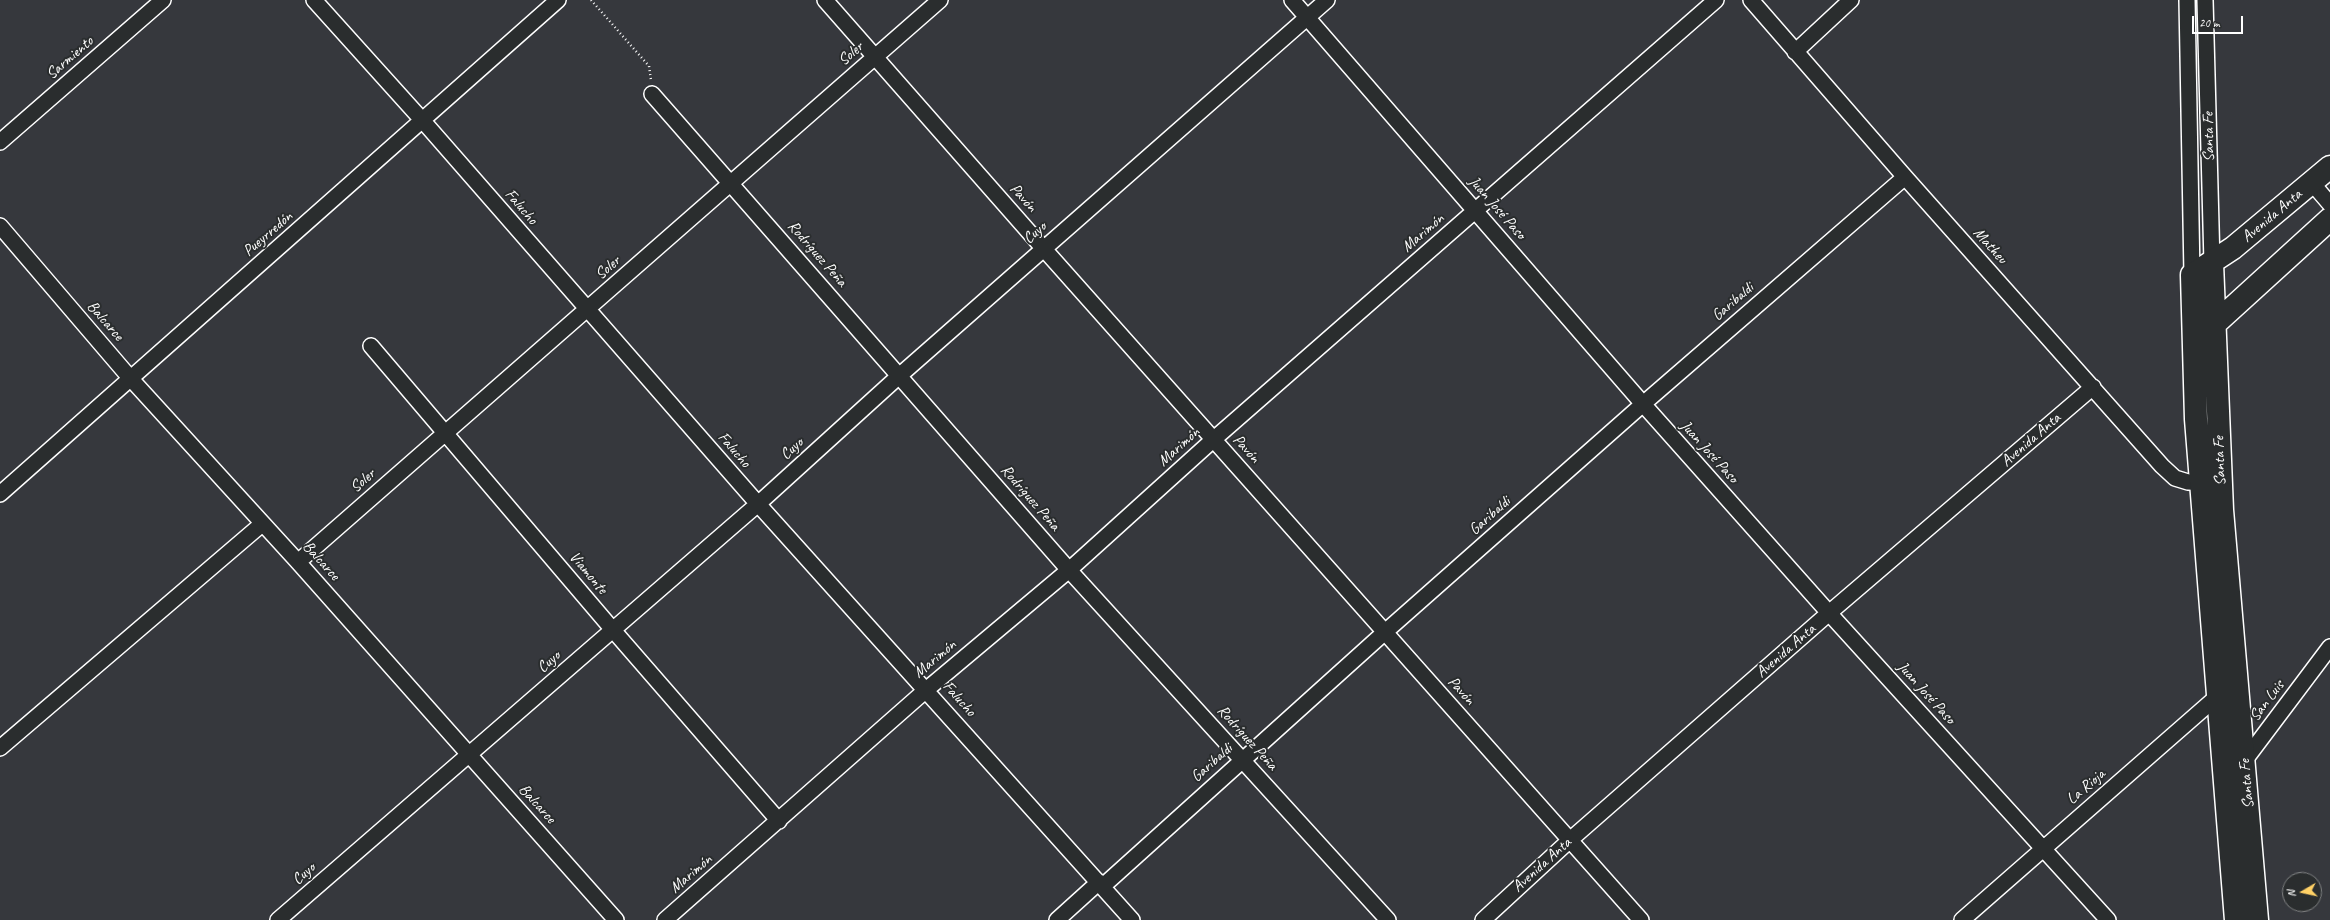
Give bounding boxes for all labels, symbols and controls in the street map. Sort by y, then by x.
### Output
scale bar [2194,8,2245,34]
text: 20 m [2199,15,2219,31]
street label: Sarmiento [42,32,98,84]
street label: Soler [835,38,867,70]
street label: Santa Fe [2199,112,2219,162]
street label: Juan José Paso [1464,172,1530,244]
street label: Pavón [1005,180,1041,216]
street label: Falucho [500,185,542,229]
street label: Avenida Anta [2238,185,2306,247]
street label: Pueyrredón [239,207,297,261]
street label: Marimón [1398,209,1448,257]
street label: Rodríguez Peña [783,217,851,291]
street label: Cuyo [1019,218,1051,248]
street label: Matheu [1969,224,2011,268]
street label: Soler [592,252,624,284]
street label: Garibaldi [1708,279,1758,325]
street label: Balcarce [82,297,128,345]
street label: Avenida Anta [1997,409,2065,471]
street label: Juan José Paso [1676,417,1742,487]
street label: Marimón [1154,423,1204,471]
street label: Falucho [713,428,755,472]
street label: Pavón [1228,431,1264,467]
street label: Cuyo [777,434,807,464]
street label: Santa Fe [2210,436,2230,486]
street label: Rodríguez Peña [996,461,1064,535]
street label: Soler [347,465,379,497]
street label: Garibaldi [1465,492,1515,540]
street label: Balcarce [298,537,344,585]
street label: Viamonte [565,548,611,598]
street label: Avenida Anta [1752,620,1820,682]
street label: Marimón [910,636,960,682]
street label: Cuyo [533,647,565,677]
street label: Juan José Paso [1893,658,1959,728]
street label: Pavón [1443,673,1479,709]
street label: Falucho [938,677,980,721]
street label: San Luis [2245,677,2289,725]
street label: Rodríguez Peña [1213,701,1281,775]
street label: Garibaldi [1187,739,1237,787]
street label: Santa Fe [2235,758,2259,810]
street label: La Rioja [2063,765,2109,809]
street label: Balcarce [514,780,560,828]
street label: Avenida Anta [1509,834,1575,896]
street label: Marimón [666,850,716,898]
street label: Cuyo [288,859,320,889]
north arrow [2282,872,2322,912]
text: N [2284,889,2299,898]

